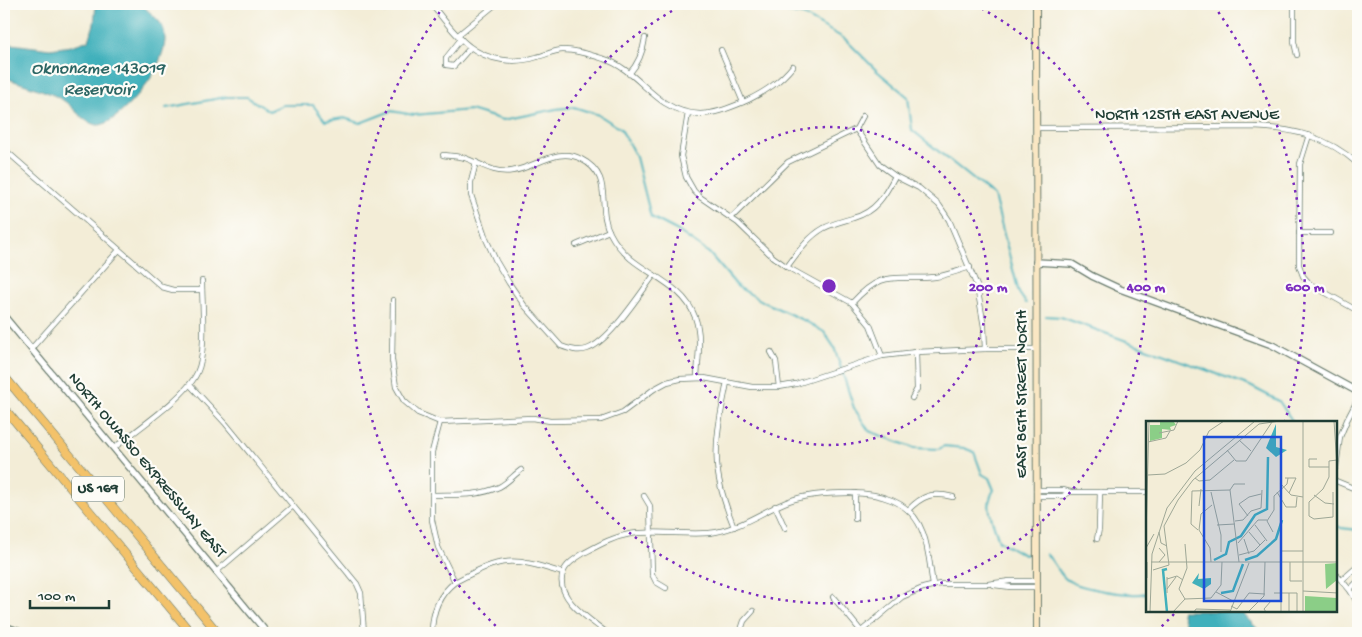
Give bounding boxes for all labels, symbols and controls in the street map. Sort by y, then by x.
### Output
water label: Oknoname 143019 Reservoir [31,59,167,101]
street label: NORTH 125TH EAST AVENUE [1095,107,1280,126]
centre of rings [820,277,838,295]
text: 200 m [969,279,1008,297]
text: 400 m [1126,279,1166,297]
text: 600 m [1286,279,1325,297]
street label: EAST 86TH STREET NORTH [1014,309,1033,478]
street label: NORTH OWASSO EXPRESSWAY EAST [63,369,230,563]
inset map [1146,421,1337,612]
road number: US 169 [72,476,124,502]
scale bar [30,577,109,609]
text: 100 m [37,588,76,606]

